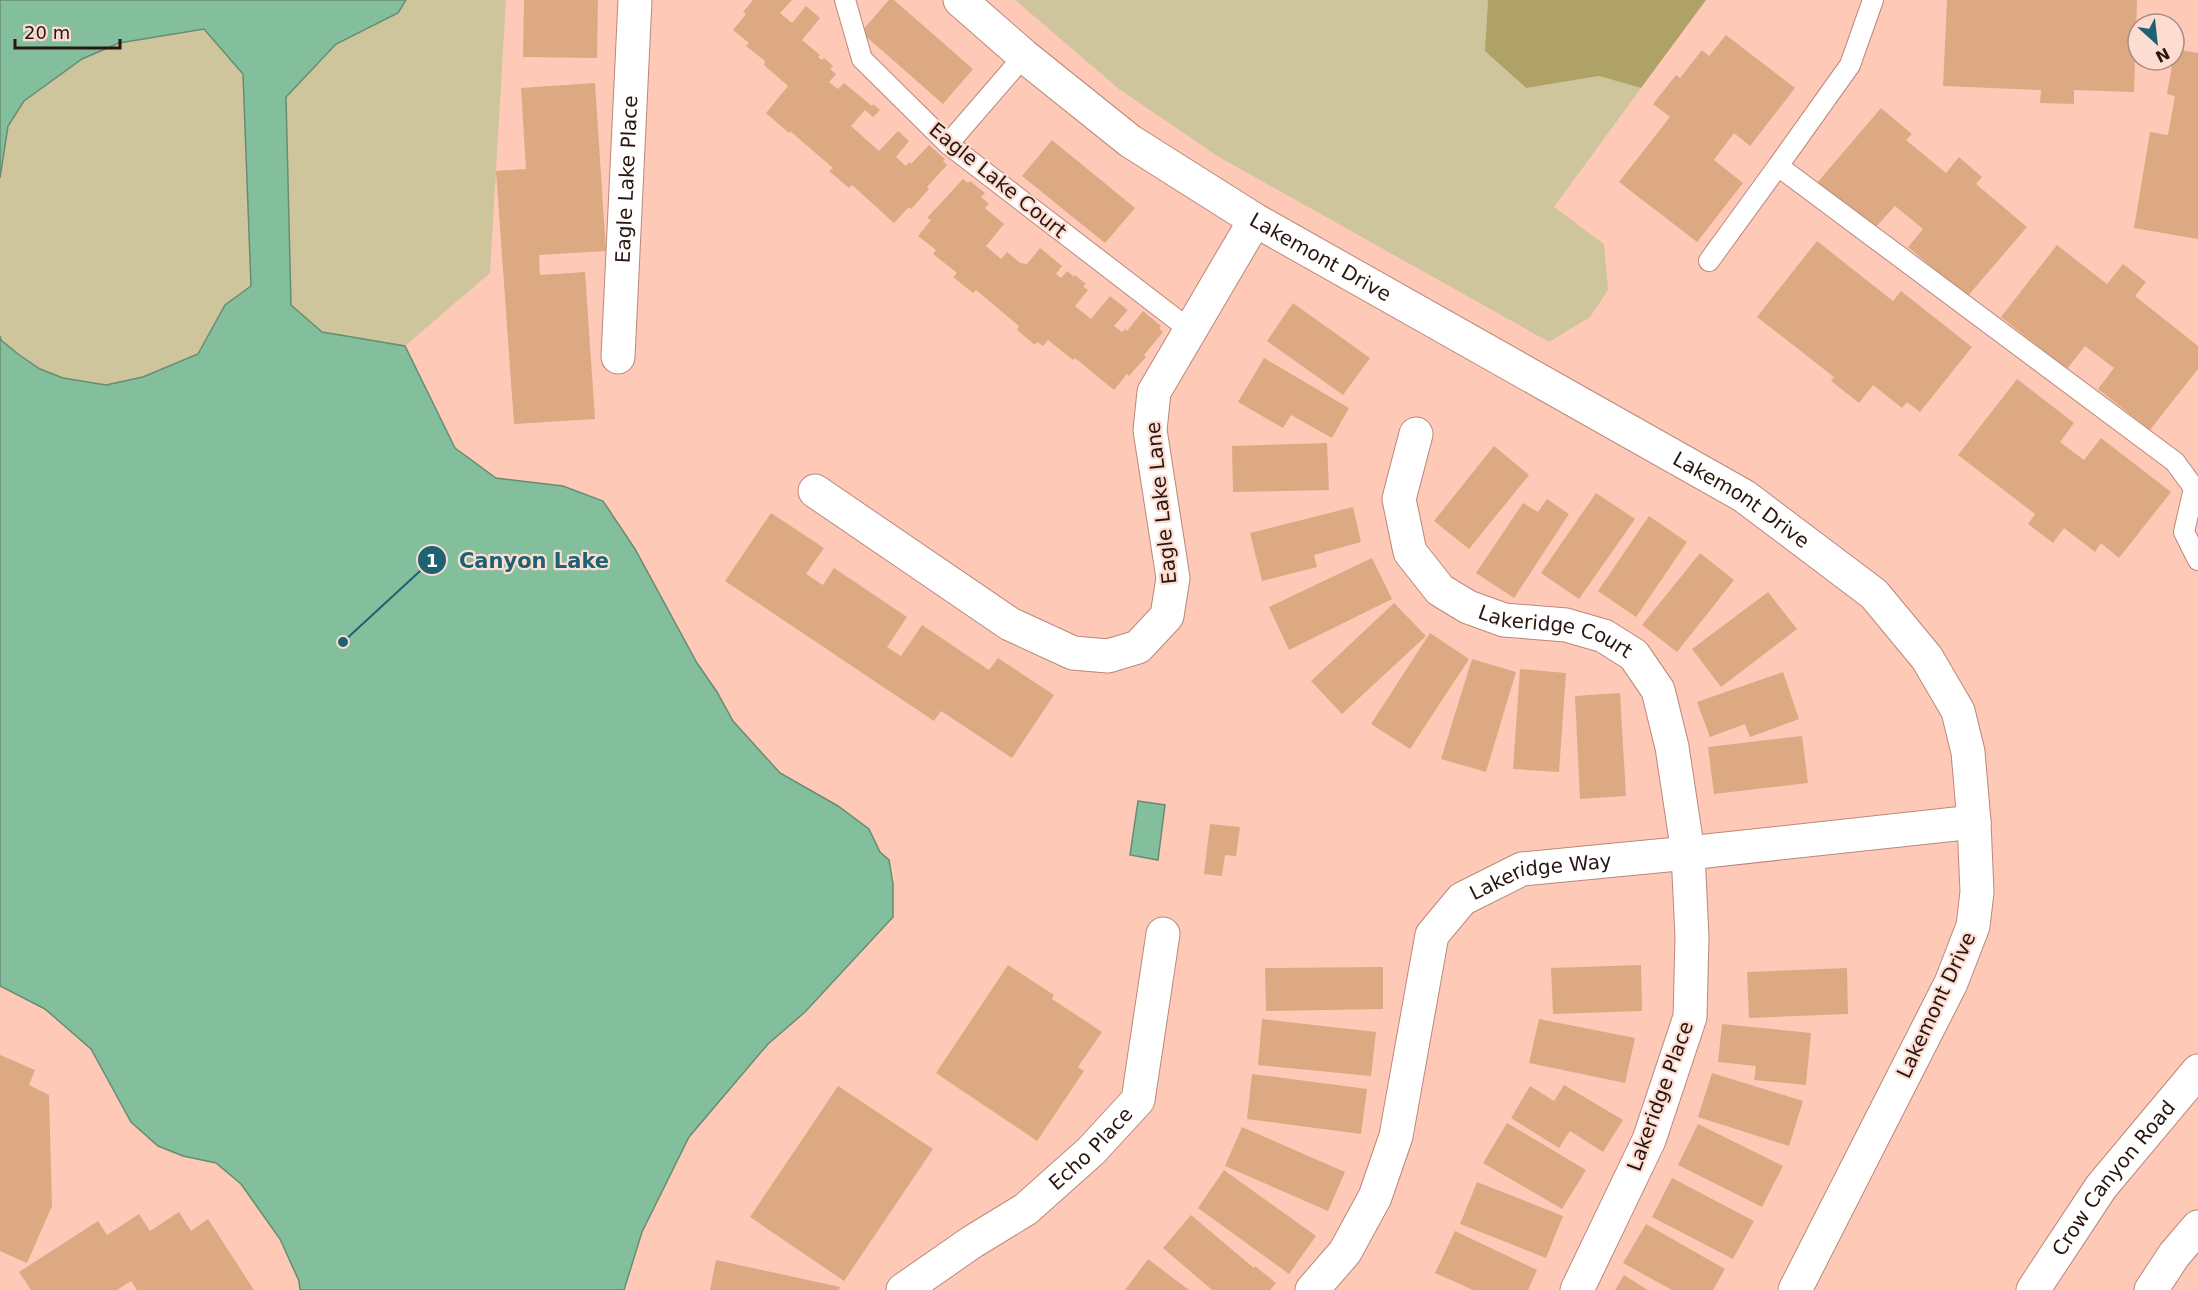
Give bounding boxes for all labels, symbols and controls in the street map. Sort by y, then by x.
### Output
scale bar [15,12,120,50]
north arrow [2126,12,2186,72]
text: 20 m [24,22,70,43]
text: N [2152,43,2173,66]
street label: Eagle Lake Place [610,95,642,264]
street label: Eagle Lake Court [925,117,1072,243]
street label: Lakemont Drive [1246,208,1395,306]
street label: Eagle Lake Lane [1141,421,1181,585]
street label: Lakemont Drive [1669,446,1814,553]
callout: Canyon Lake [417,541,621,580]
text: Canyon Lake [459,549,609,573]
text: 1 [426,550,438,571]
street label: Lakeridge Court [1475,600,1637,663]
street label: Lakeridge Way [1465,848,1613,905]
street label: Lakemont Drive [1892,928,1980,1082]
street label: Lakeridge Place [1622,1018,1698,1174]
street label: Crow Canyon Road [2047,1096,2180,1260]
street label: Echo Place [1044,1102,1138,1195]

